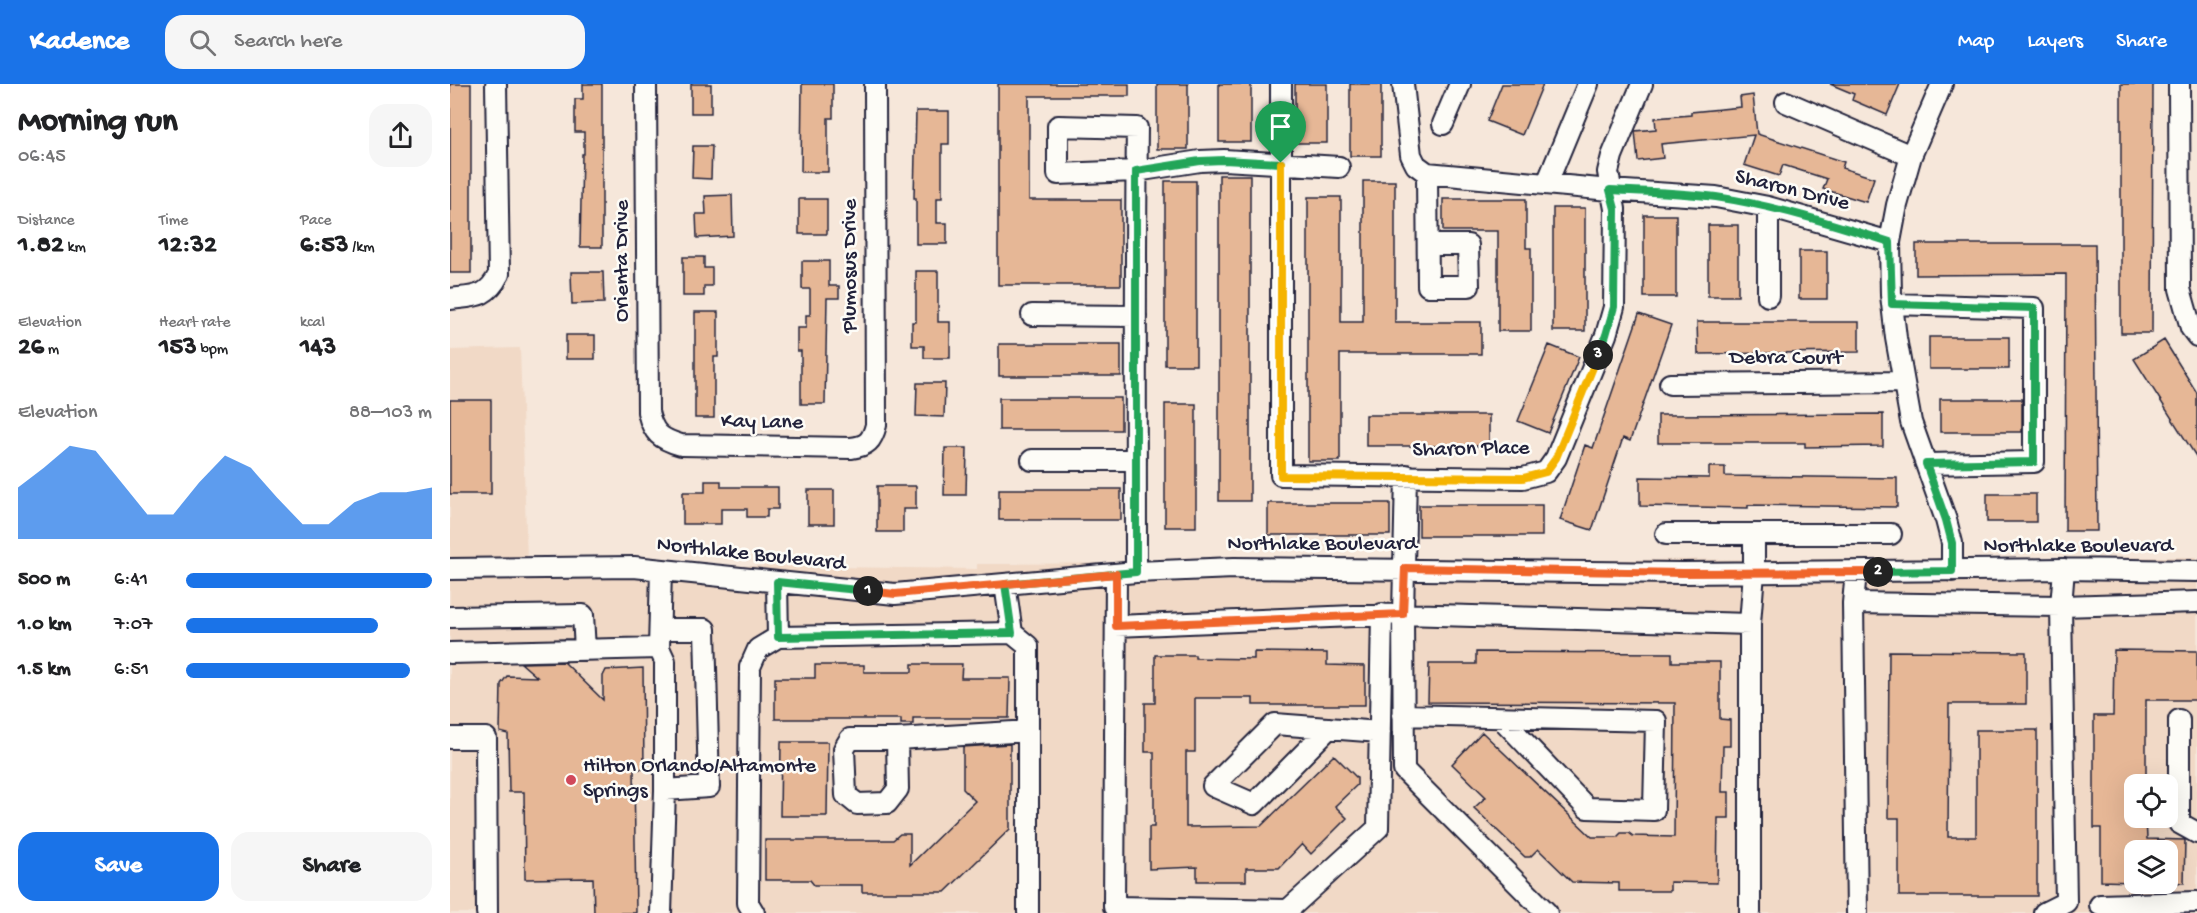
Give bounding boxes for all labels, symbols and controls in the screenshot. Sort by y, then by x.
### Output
search box [165,15,585,69]
text: Kadence [30,26,129,59]
icon: search [186,26,219,59]
text: Search here [234,29,342,55]
text: Map [1958,30,1994,55]
text: Layers [2027,30,2083,55]
text: Share [2116,30,2167,55]
pin [1255,101,1306,163]
text: Morning run [18,104,178,142]
button: share [369,104,432,167]
icon: arrive [1264,110,1297,143]
text: 06:45 [18,146,66,169]
street label: Sharon Drive [1732,164,1853,218]
street label: Plumosus Drive [838,198,864,334]
street label: Orienta Drive [610,199,636,322]
text: Distance [18,212,75,231]
text: Time [159,212,188,231]
text: Pace [300,212,331,231]
text: 1.82 [18,231,64,262]
text: 12:32 [159,231,217,262]
text: 6:53 [300,231,349,262]
text: km [64,239,86,258]
text: /km [349,239,375,258]
text: Elevation [18,314,82,333]
text: Heart rate [159,314,231,333]
text: kcal [300,314,325,333]
text: 26 [18,333,44,364]
text: 153 [159,333,197,364]
text: 143 [300,333,336,364]
pin: 3 [1583,340,1613,370]
text: m [44,341,59,360]
text: bpm [197,341,228,360]
text: 3 [1594,345,1602,364]
street label: Debra Court [1728,346,1844,372]
text: Elevation [18,402,98,425]
text: 88–103 m [349,402,432,425]
street label: Kay Lane [721,409,804,437]
street label: Sharon Place [1412,436,1530,464]
street label: Northlake Boulevard [655,532,849,578]
street label: Northlake Boulevard [1227,532,1419,558]
street label: Northlake Boulevard [1983,534,2175,560]
pin: 2 [1863,557,1893,587]
text: 2 [1874,562,1882,581]
text: 500 m [18,569,70,592]
text: 6:41 [114,569,148,592]
pin: 1 [853,576,883,606]
text: 1 [865,581,871,600]
text: 1.0 km [18,614,72,637]
text: 7:07 [114,614,152,637]
text: 1.5 km [18,659,71,682]
text: 6:51 [114,659,149,682]
place label: Hilton Orlando/Altamonte Springs [583,754,817,805]
marker: Hilton Orlando/Altamonte Springs [564,773,578,787]
map controls [2124,774,2178,894]
button: locate [2124,774,2178,828]
button: Save [18,832,219,901]
button: Share [231,832,432,901]
button: layers [2124,840,2178,894]

